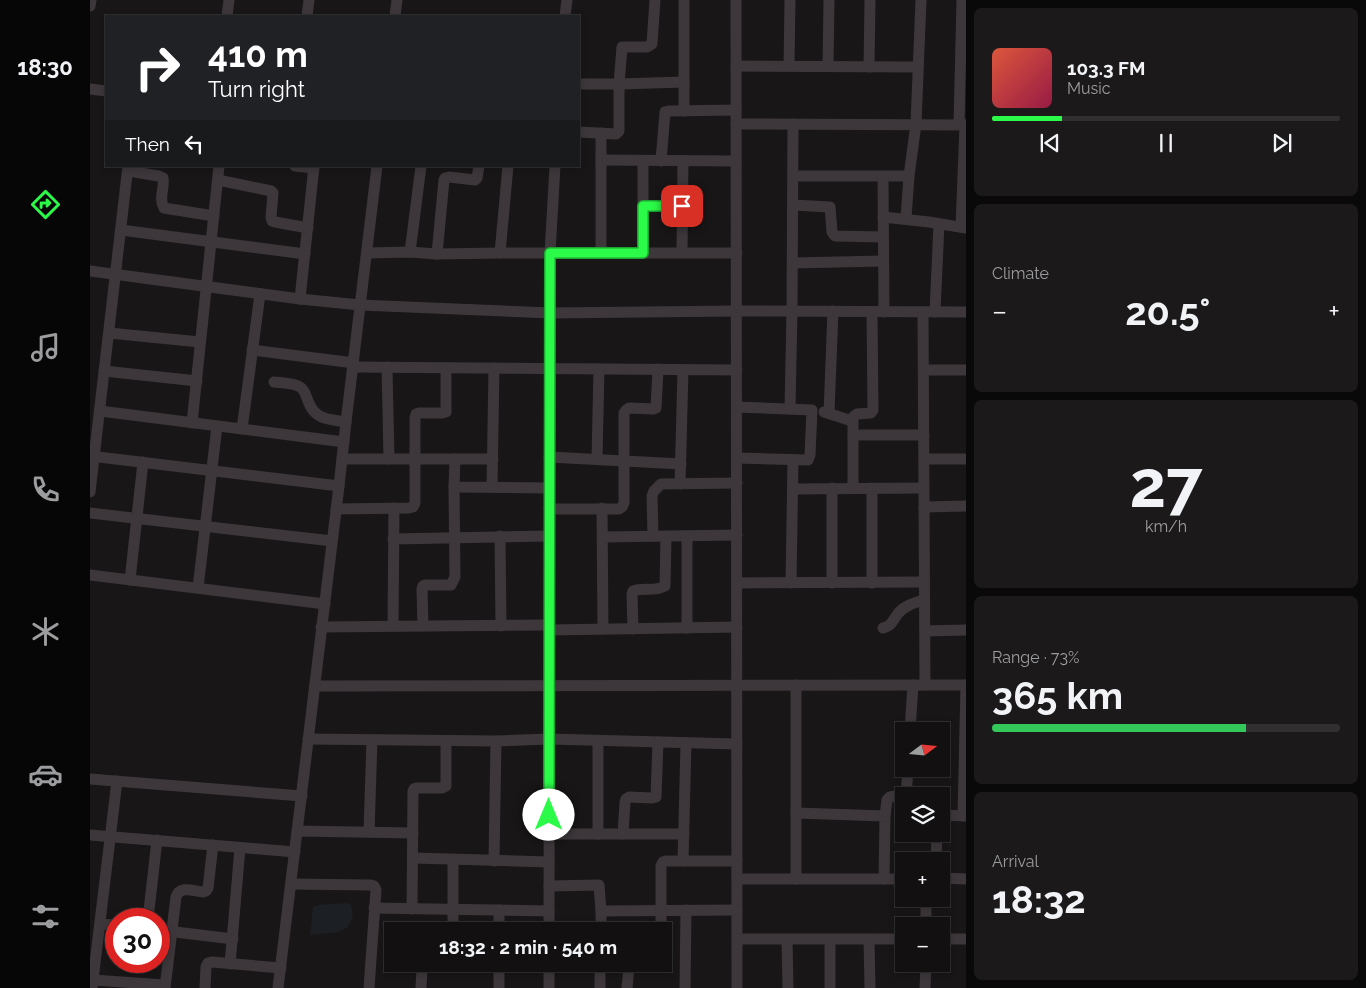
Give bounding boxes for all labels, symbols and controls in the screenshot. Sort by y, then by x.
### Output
text: 410 m [208,34,308,75]
icon: right [125,35,190,100]
text: 18:30 [17,54,73,80]
text: 103.3 FM [1067,57,1145,79]
text: Turn right [208,76,305,102]
text: Music [1067,79,1111,98]
icon: previous [1036,129,1064,157]
icon: pause [1152,129,1180,157]
icon: next [1268,129,1296,157]
icon: left [180,130,208,158]
text: Then [125,133,170,155]
pin [661,185,703,227]
icon: directions [28,187,63,222]
icon: arrive [668,192,696,220]
text: Climate [992,264,1049,283]
text: 20.5° [1125,289,1210,334]
text: − [992,295,1007,328]
text: + [1328,295,1340,328]
icon: music [28,330,63,365]
text: 27 [1129,446,1203,522]
icon: phone [28,472,63,507]
text: km/h [1145,517,1187,536]
icon: climate [28,614,63,649]
text: Range · 73% [992,648,1079,667]
text: 365 km [992,673,1123,718]
north arrow [895,722,950,778]
map controls [895,722,950,972]
icon: car [28,757,63,792]
button: layers [895,787,950,842]
position arrow [522,788,574,840]
button: + [895,852,950,907]
text: Arrival [992,852,1039,871]
text: 18:32 [992,877,1086,922]
icon: filters [28,899,63,934]
speed limit sign: 30 [105,908,170,973]
button: − [895,917,950,972]
text: 18:32 · 2 min · 540 m [439,936,617,958]

